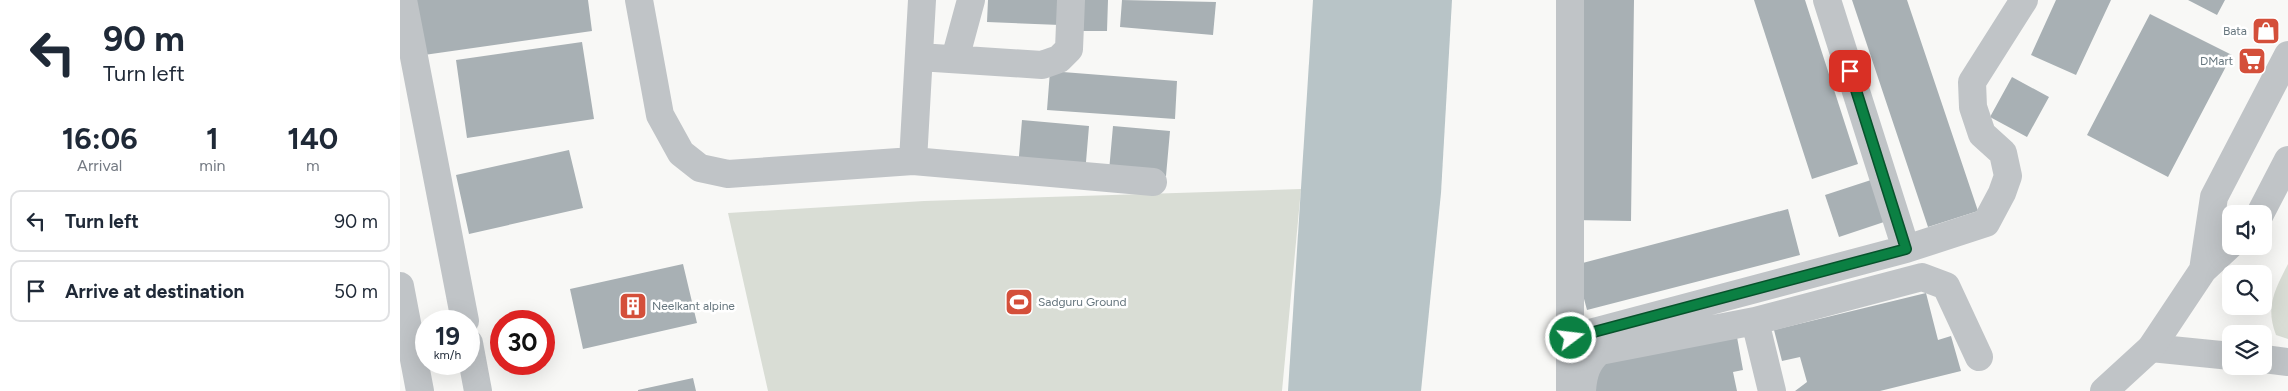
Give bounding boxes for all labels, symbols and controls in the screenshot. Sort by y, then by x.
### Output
shop icon: Bata [2251,16,2281,46]
text: 90 m [103,18,185,60]
icon: left [20,20,85,85]
place label: Bata [2223,24,2247,38]
supermarket icon: DMart [2237,46,2267,76]
pin [1829,50,1871,92]
place label: DMart [2200,54,2233,68]
icon: arrive [1836,57,1864,85]
text: Turn left [103,60,185,87]
text: 16:06 [62,120,138,157]
text: 1 [206,120,219,157]
text: 140 [287,120,338,157]
text: Arrival [77,156,122,175]
text: min [199,156,226,175]
text: m [306,156,320,175]
map controls [2222,205,2272,375]
button: sound [2222,205,2272,255]
icon: left [22,207,50,235]
text: Turn left [65,210,139,233]
text: 90 m [334,210,378,233]
button: search [2222,265,2272,315]
icon: arrive [22,277,50,305]
text: Arrive at destination [65,280,244,303]
text: 50 m [334,280,378,303]
sports icon: Sadguru Ground [1004,287,1034,317]
building icon: Neelkant alpine [618,291,648,321]
place label: Sadguru Ground [1038,295,1127,309]
place label: Neelkant alpine [652,299,735,313]
speed limit sign: 30 [490,310,555,375]
position arrow [1544,311,1596,363]
text: 19 [435,321,460,351]
button: layers [2222,325,2272,375]
text: km/h [434,348,461,362]

